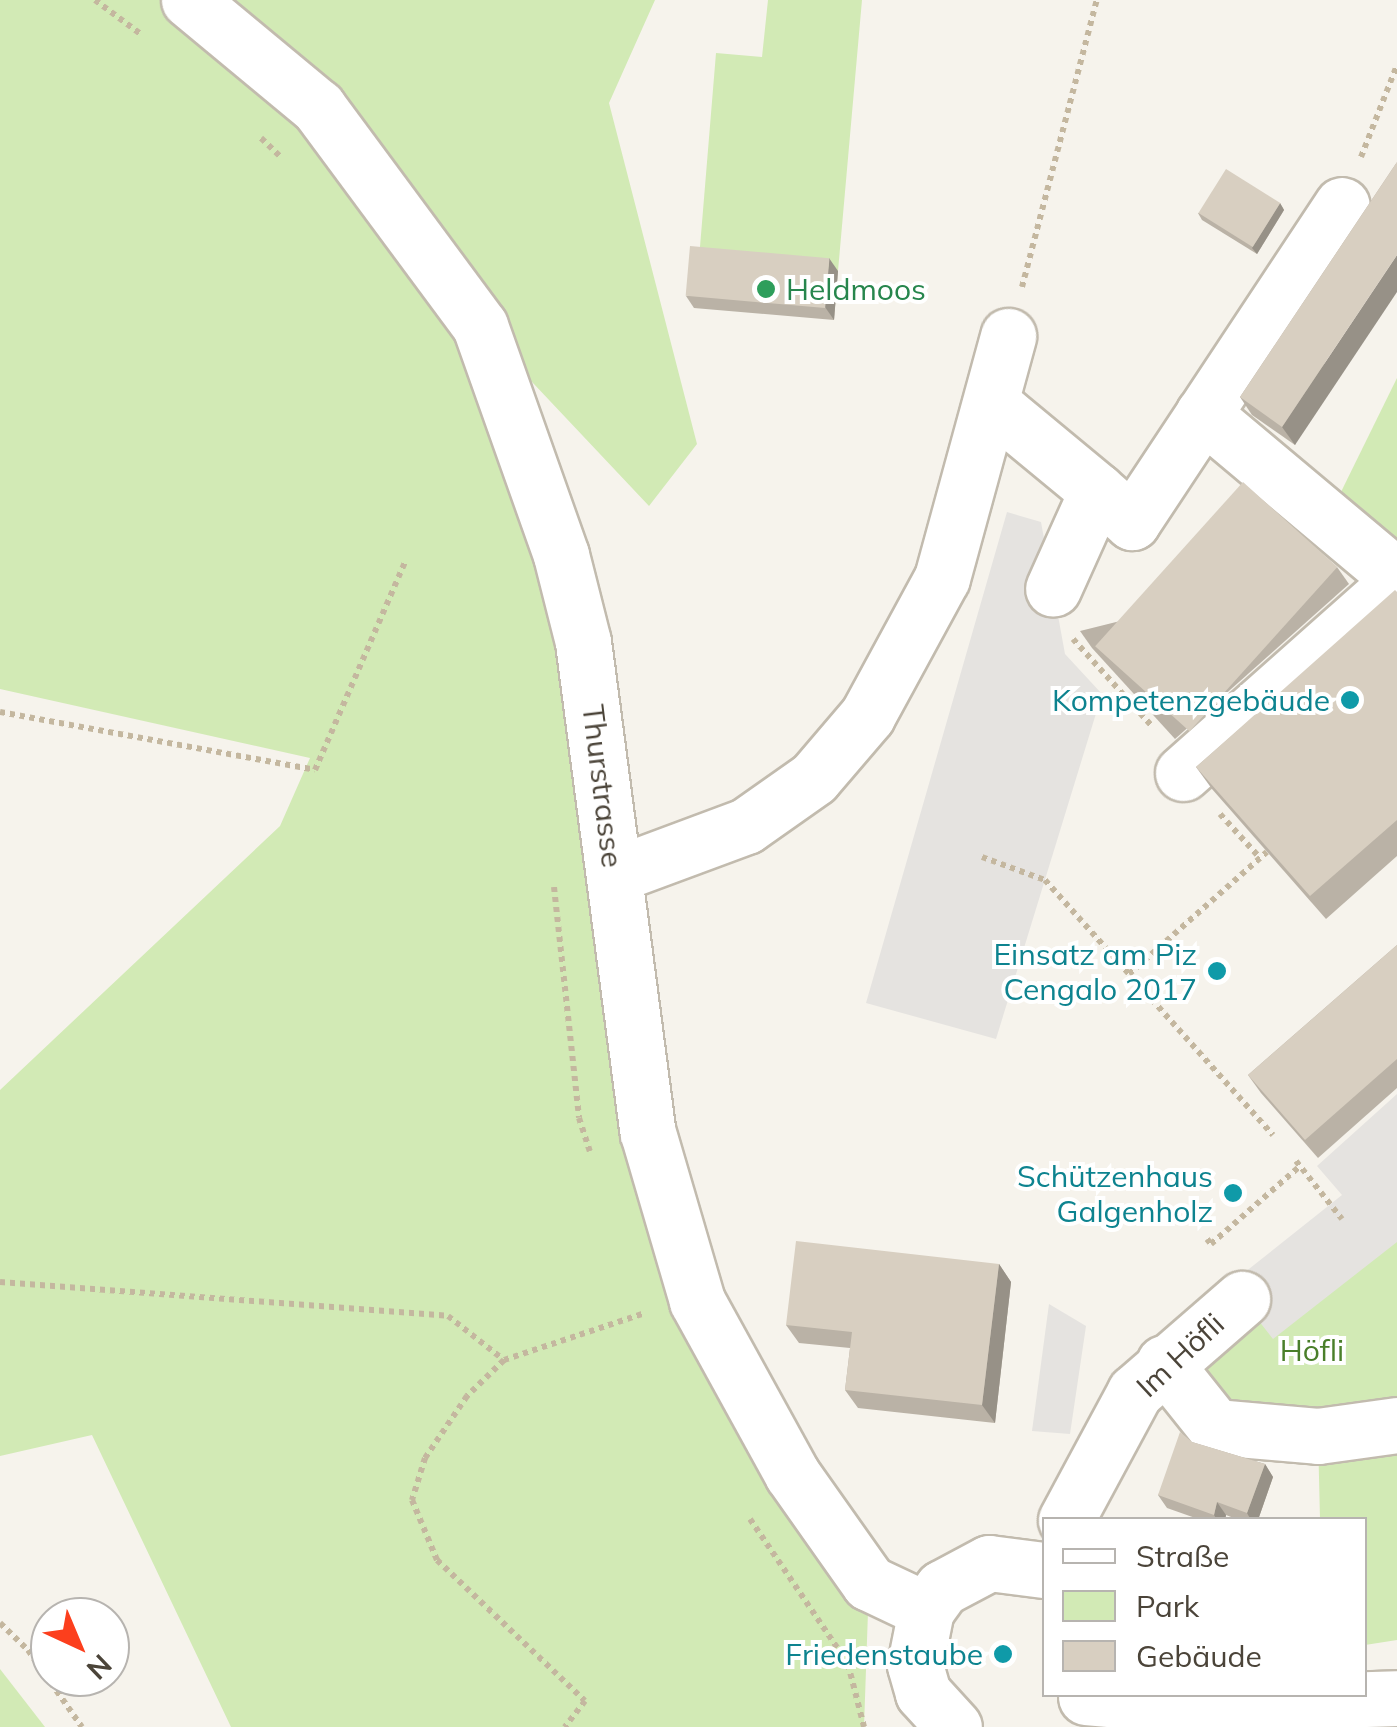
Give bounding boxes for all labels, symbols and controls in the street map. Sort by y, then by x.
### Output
place label: Heldmoos [786,271,926,307]
marker: Heldmoos [755,278,777,300]
place label: Kompetenzgebäude [1052,682,1330,718]
marker: Kompetenzgebäude [1339,689,1361,711]
street label: Thurstrasse [575,703,631,869]
place label: Einsatz am Piz Cengalo 2017 [993,936,1197,1006]
marker: Einsatz am Piz Cengalo 2017 [1206,960,1228,982]
place label: Schützenhaus Galgenholz [1017,1158,1213,1228]
marker: Schützenhaus Galgenholz [1222,1182,1244,1204]
street label: Im Höfli [1129,1306,1231,1404]
park label: Höfli [1280,1332,1344,1368]
legend [1042,1517,1367,1697]
text: Straße [1136,1537,1229,1575]
text: Park [1136,1587,1199,1625]
north arrow [30,1597,130,1697]
place label: Friedenstaube [785,1636,983,1672]
text: Gebäude [1136,1637,1262,1675]
marker: Friedenstaube [992,1643,1014,1665]
text: N [80,1648,120,1687]

